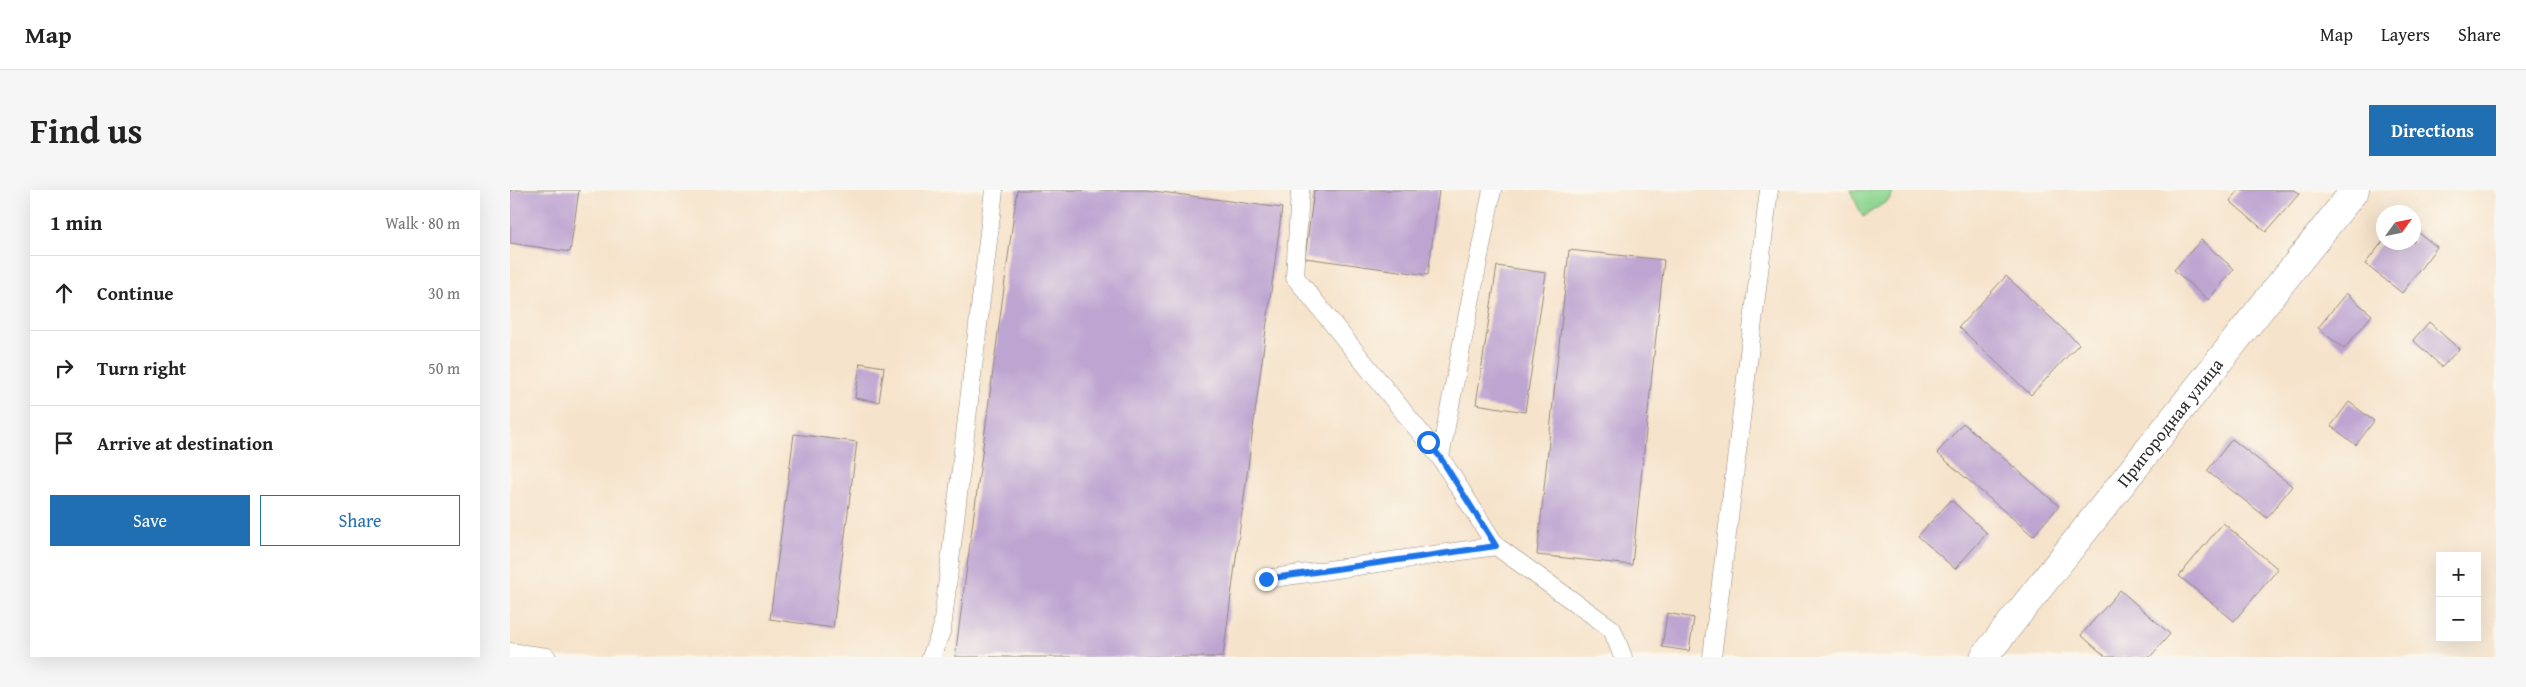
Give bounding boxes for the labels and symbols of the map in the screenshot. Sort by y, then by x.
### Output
north arrow [2376,205,2421,250]
street label: Пригородная улица [2110,352,2230,493]
route start [1417,431,1440,454]
route end [1255,568,1278,591]

